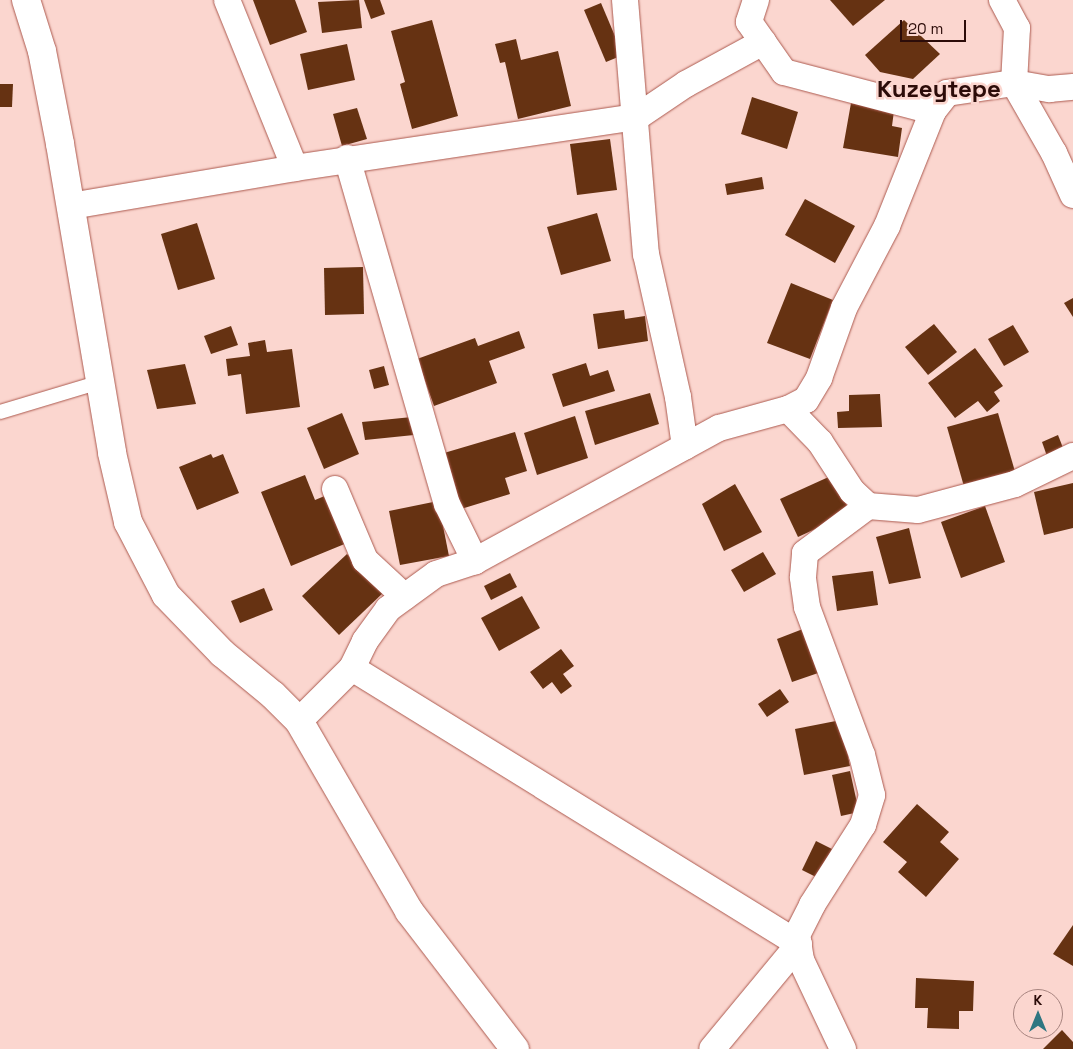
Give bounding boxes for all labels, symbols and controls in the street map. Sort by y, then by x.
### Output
scale bar [903,10,969,42]
text: 20 m [908,19,943,38]
district label: Kuzeytepe [877,75,1001,103]
north arrow [1013,989,1063,1039]
text: K [1034,991,1042,1009]

